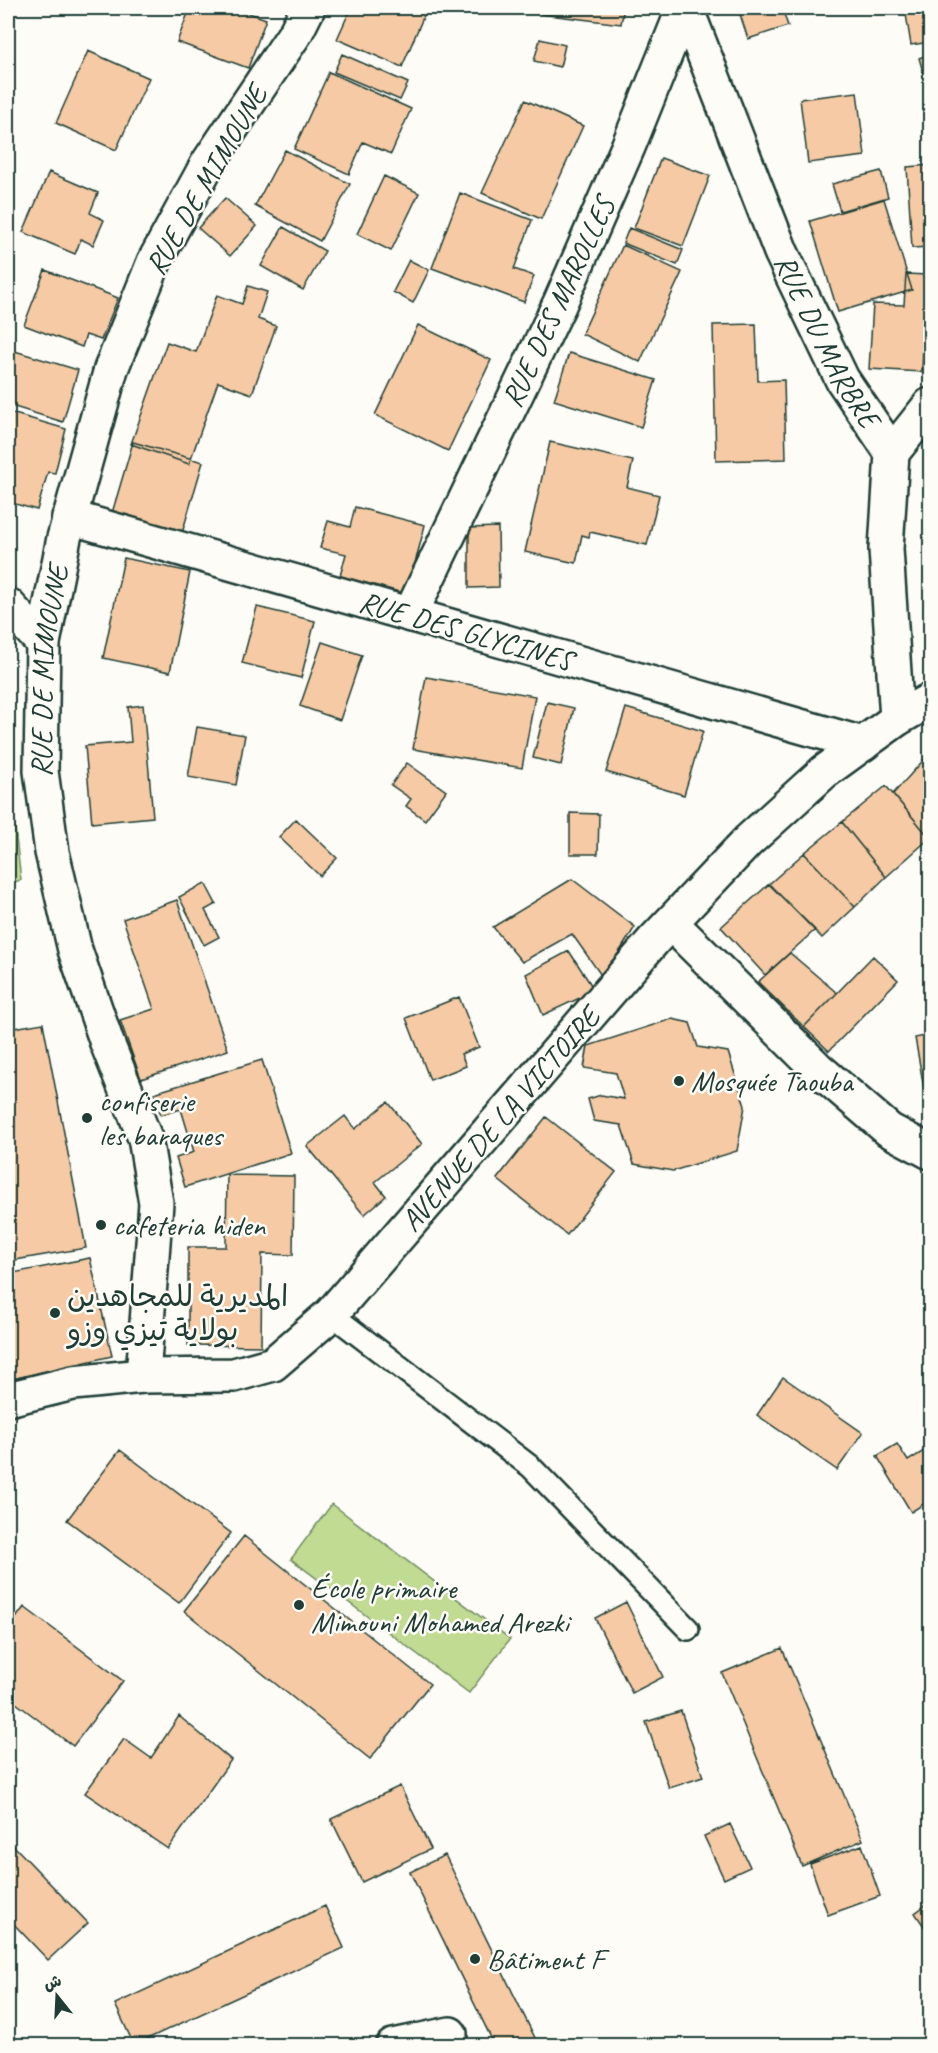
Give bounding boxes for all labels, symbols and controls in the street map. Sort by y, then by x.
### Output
street label: RUE DE MIMOUNE [136,75,278,282]
street label: RUE DES MAROLLES [493,188,625,413]
street label: RUE DU MARBRE [766,248,890,438]
street label: RUE DE MIMOUNE [22,558,78,777]
street label: RUE DES GLYCINES [355,582,581,681]
street label: AVENUE DE LA VICTOIRE [392,996,611,1239]
place label: Mosquée Taouba [691,1062,854,1100]
marker: Mosquée Taouba [672,1074,686,1088]
place label: confiserie les baraques [99,1082,225,1154]
marker: confiserie les baraques [80,1111,94,1125]
place label: cafeteria hiden [113,1206,267,1244]
marker: cafeteria hiden [94,1218,108,1232]
place label: المديرية للمجاهدين بولاية تيزي وزو [65,1277,288,1351]
marker: المديرية للمجاهدين بولاية تيزي وزو [48,1306,62,1320]
place label: École primaire Mimouni Mohamed Arezki [311,1569,572,1641]
marker: École primaire Mimouni Mohamed Arezki [292,1598,306,1612]
place label: Bâtiment F [487,1940,610,1978]
marker: Bâtiment F [468,1952,482,1966]
north arrow [27,1966,87,2026]
text: ش [41,1970,64,1995]

